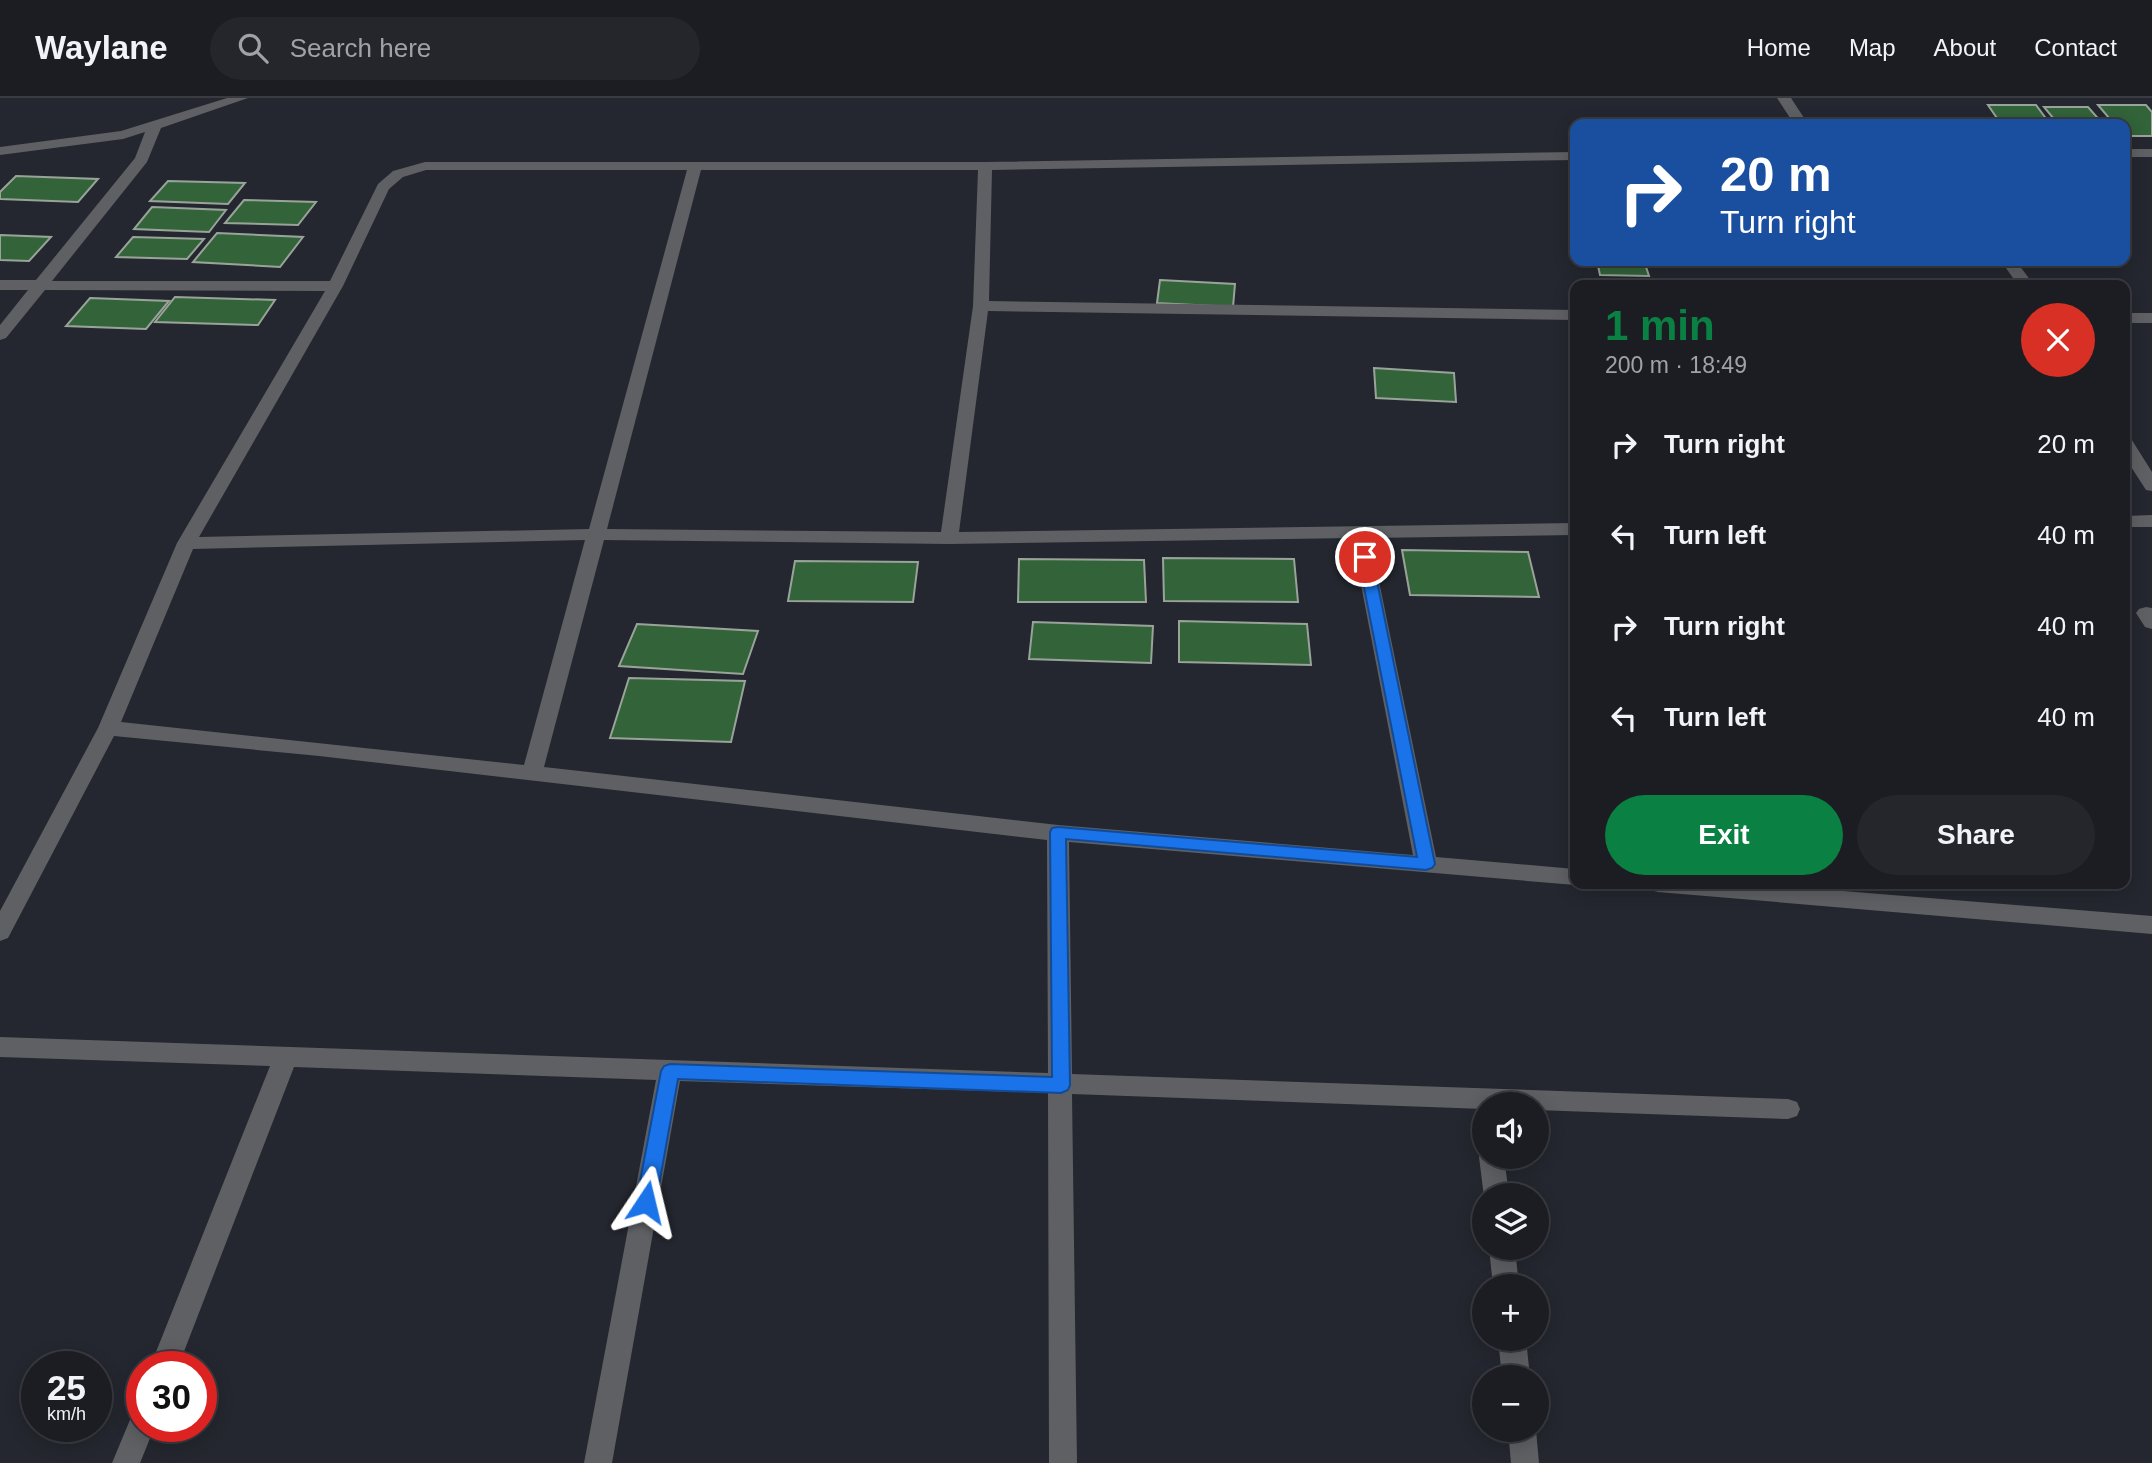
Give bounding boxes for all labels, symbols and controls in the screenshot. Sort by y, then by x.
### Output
search box [210,17,700,80]
text: Waylane [35,29,168,66]
icon: search [234,29,272,67]
text: Search here [290,33,431,63]
text: Home [1747,34,1811,61]
text: Map [1849,34,1896,61]
text: About [1934,34,1996,61]
text: Contact [2034,34,2117,61]
icon: right [1605,147,1696,238]
text: 20 m [1720,147,1832,201]
text: Turn right [1720,204,1856,240]
text: 1 min [1605,302,1715,349]
button: close [2021,303,2095,377]
text: 200 m · 18:49 [1605,352,1747,378]
icon: right [1605,426,1643,464]
text: Turn right [1664,429,1785,459]
text: 20 m [2037,429,2095,459]
icon: left [1605,517,1643,555]
text: Turn left [1664,520,1766,550]
text: 40 m [2037,520,2095,550]
pin [1335,527,1395,587]
icon: arrive [1346,538,1384,576]
icon: right [1605,608,1643,646]
text: Turn right [1664,611,1785,641]
text: 40 m [2037,611,2095,641]
icon: left [1605,699,1643,737]
text: Turn left [1664,702,1766,732]
text: 40 m [2037,702,2095,732]
button: Exit [1605,795,1843,875]
button: Share [1857,795,2095,875]
map controls [1472,1092,1549,1442]
button: sound [1472,1092,1549,1169]
position arrow [609,1165,683,1239]
button: layers [1472,1183,1549,1260]
button: + [1472,1274,1549,1351]
speed limit sign: 30 [126,1351,217,1442]
button: − [1472,1365,1549,1442]
text: 25 [47,1368,86,1407]
text: km/h [47,1404,86,1424]

